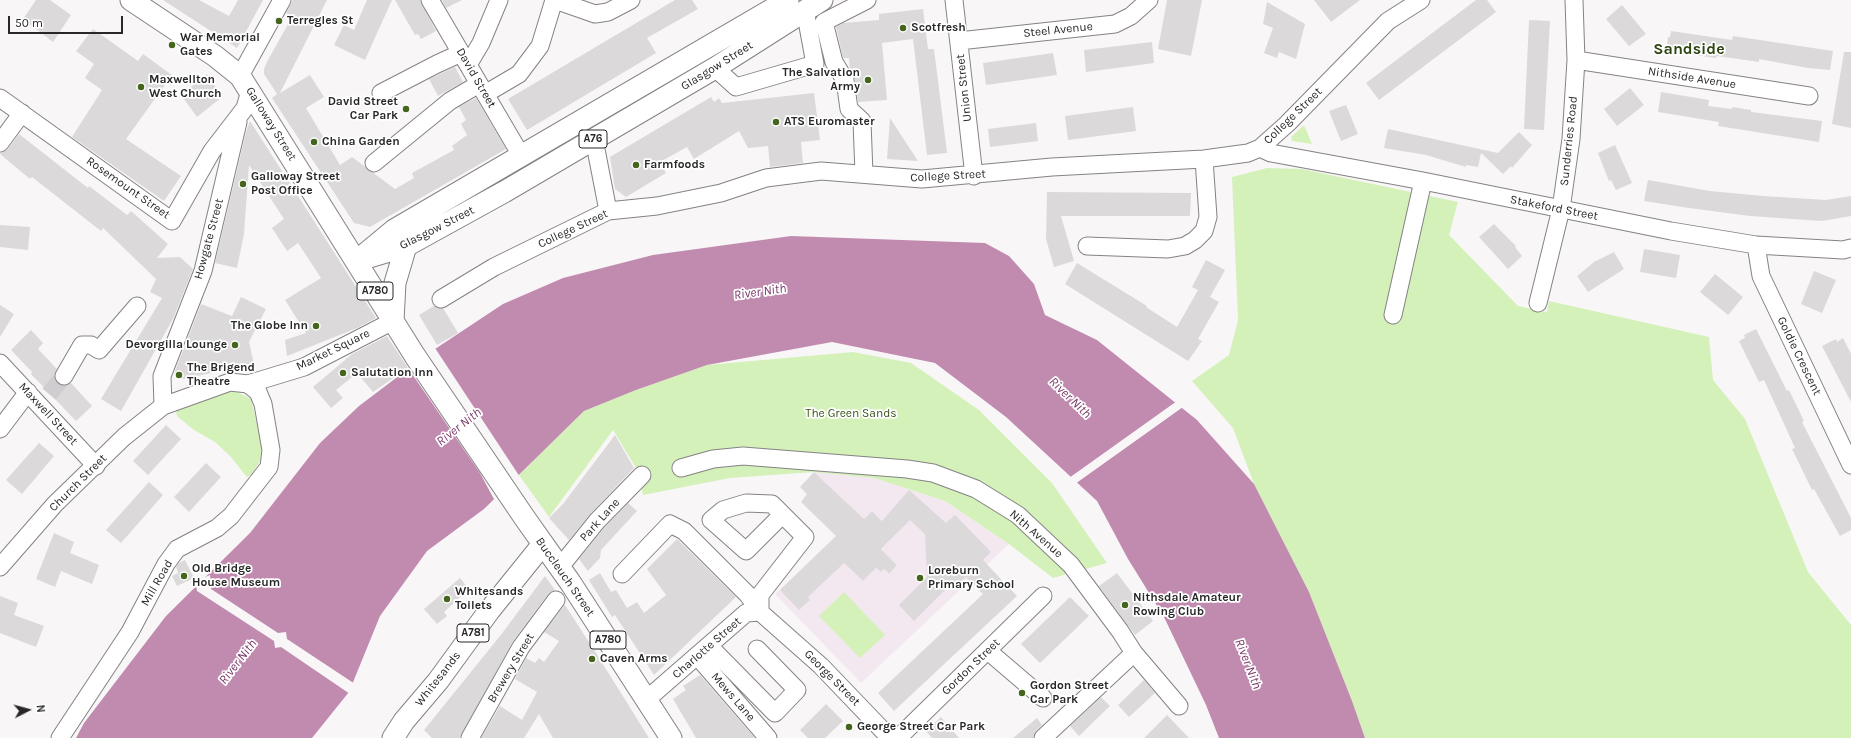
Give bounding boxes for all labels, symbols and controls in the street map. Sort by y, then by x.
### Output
scale bar [10,8,125,34]
place label: Terregles St [287,14,353,28]
text: 50 m [15,16,43,30]
marker: Terregles St [274,16,284,26]
street label: Steel Avenue [1023,19,1093,41]
place label: Scotfresh [911,21,966,35]
marker: Scotfresh [898,23,908,33]
place label: War Memorial Gates [180,31,260,59]
street label: Glasgow Street [678,38,756,94]
district label: Sandside [1653,39,1725,59]
marker: War Memorial Gates [167,40,177,50]
street label: David Street [453,45,499,111]
street label: Union Street [953,53,975,123]
street label: Nithside Avenue [1647,64,1737,92]
place label: The Salvation Army [782,66,860,94]
place label: Maxwellton West Church [149,73,221,101]
marker: The Salvation Army [863,75,873,85]
marker: Maxwellton West Church [136,82,146,92]
street label: Galloway Street [243,84,299,164]
street label: College Street [1261,85,1325,147]
place label: David Street Car Park [328,95,398,123]
street label: Sunderries Road [1557,95,1581,187]
marker: David Street Car Park [401,104,411,114]
place label: ATS Euromaster [784,115,875,129]
marker: ATS Euromaster [771,117,781,127]
road number: A76 [579,130,607,148]
place label: China Garden [322,135,400,149]
marker: China Garden [309,137,319,147]
street label: Rosemount Street [83,154,173,222]
place label: Farmfoods [644,158,705,172]
marker: Farmfoods [631,160,641,170]
street label: College Street [910,167,986,185]
place label: Galloway Street Post Office [251,170,340,198]
marker: Galloway Street Post Office [238,179,248,189]
street label: Stakeford Street [1509,192,1599,224]
street label: Howgate Street [191,197,227,281]
street label: Glasgow Street [397,203,477,253]
street label: College Street [536,207,610,251]
water label: River Nith [733,281,787,303]
road number: A780 [357,282,393,300]
street label: Goldie Crescent [1774,314,1824,398]
place label: The Globe Inn [231,319,308,333]
marker: The Globe Inn [311,321,321,331]
street label: Market Square [294,326,372,374]
place label: Devorgilla Lounge [125,338,227,352]
marker: Devorgilla Lounge [230,340,240,350]
place label: The Brigend Theatre [187,361,255,389]
place label: Salutation Inn [351,366,433,380]
marker: Salutation Inn [338,368,348,378]
marker: The Brigend Theatre [174,370,184,380]
water label: River Nith [1046,374,1094,422]
street label: Maxwell Street [15,380,81,448]
water label: River Nith [433,405,485,449]
park label: The Green Sands [805,407,897,421]
street label: Church Street [46,451,110,515]
street label: Park Lane [577,496,623,544]
street label: Nith Avenue [1006,507,1066,561]
street label: Buccleuch Street [532,535,598,619]
street label: Mill Road [138,557,176,609]
place label: Old Bridge House Museum [192,562,280,590]
place label: Loreburn Primary School [928,564,1015,592]
marker: Old Bridge House Museum [179,571,189,581]
marker: Loreburn Primary School [915,573,925,583]
place label: Whitesands Toilets [455,585,523,613]
place label: Nithsdale Amateur Rowing Club [1133,591,1241,619]
marker: Whitesands Toilets [442,594,452,604]
marker: Nithsdale Amateur Rowing Club [1120,600,1130,610]
street label: Charlotte Street [670,614,744,682]
road number: A781 [457,624,489,642]
street label: Brewery Street [485,631,537,705]
road number: A780 [590,631,626,649]
water label: River Nith [216,636,260,688]
street label: Gordon Street [939,636,1003,698]
water label: River Nith [1231,637,1265,691]
street label: George Street [801,647,863,709]
street label: Whitesands [412,649,464,709]
place label: Caven Arms [600,652,668,666]
marker: Caven Arms [587,654,597,664]
street label: Mews Lane [708,670,758,724]
place label: Gordon Street Car Park [1030,679,1109,707]
marker: Gordon Street Car Park [1017,688,1027,698]
north arrow [8,690,48,730]
text: N [34,704,47,713]
place label: George Street Car Park [857,720,985,734]
marker: George Street Car Park [844,722,854,732]

